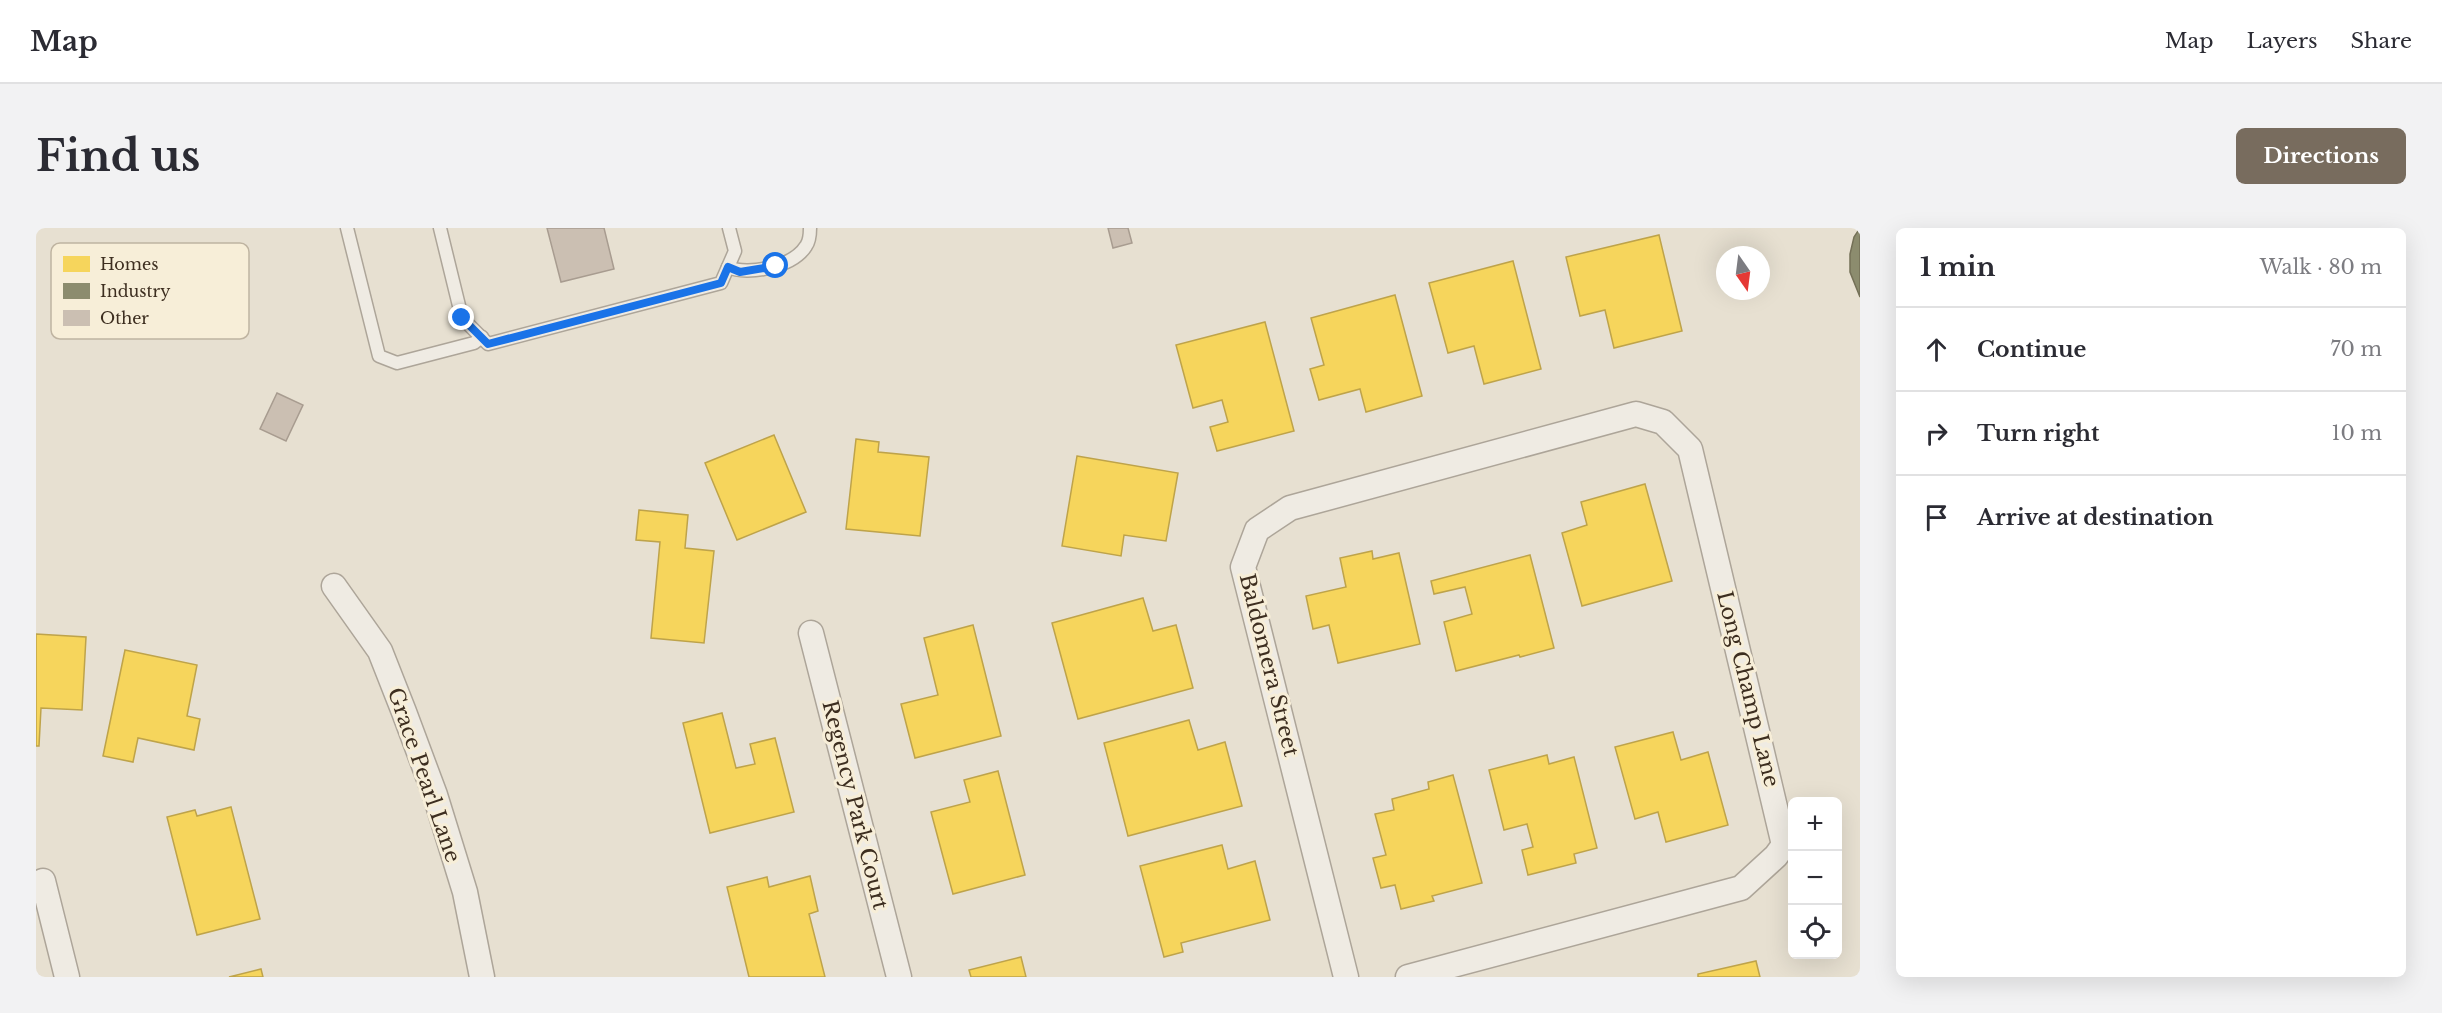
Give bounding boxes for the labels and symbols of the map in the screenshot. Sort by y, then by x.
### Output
legend [51,243,249,339]
north arrow [1716,246,1770,300]
route start [762,252,788,278]
text: Homes [100,254,158,274]
text: Industry [100,281,171,301]
route end [448,304,474,330]
text: Other [100,308,149,328]
street label: Baldomera Street [1234,571,1304,759]
street label: Long Champ Lane [1711,588,1785,790]
street label: Grace Pearl Lane [382,684,466,866]
street label: Regency Park Court [816,698,894,912]

